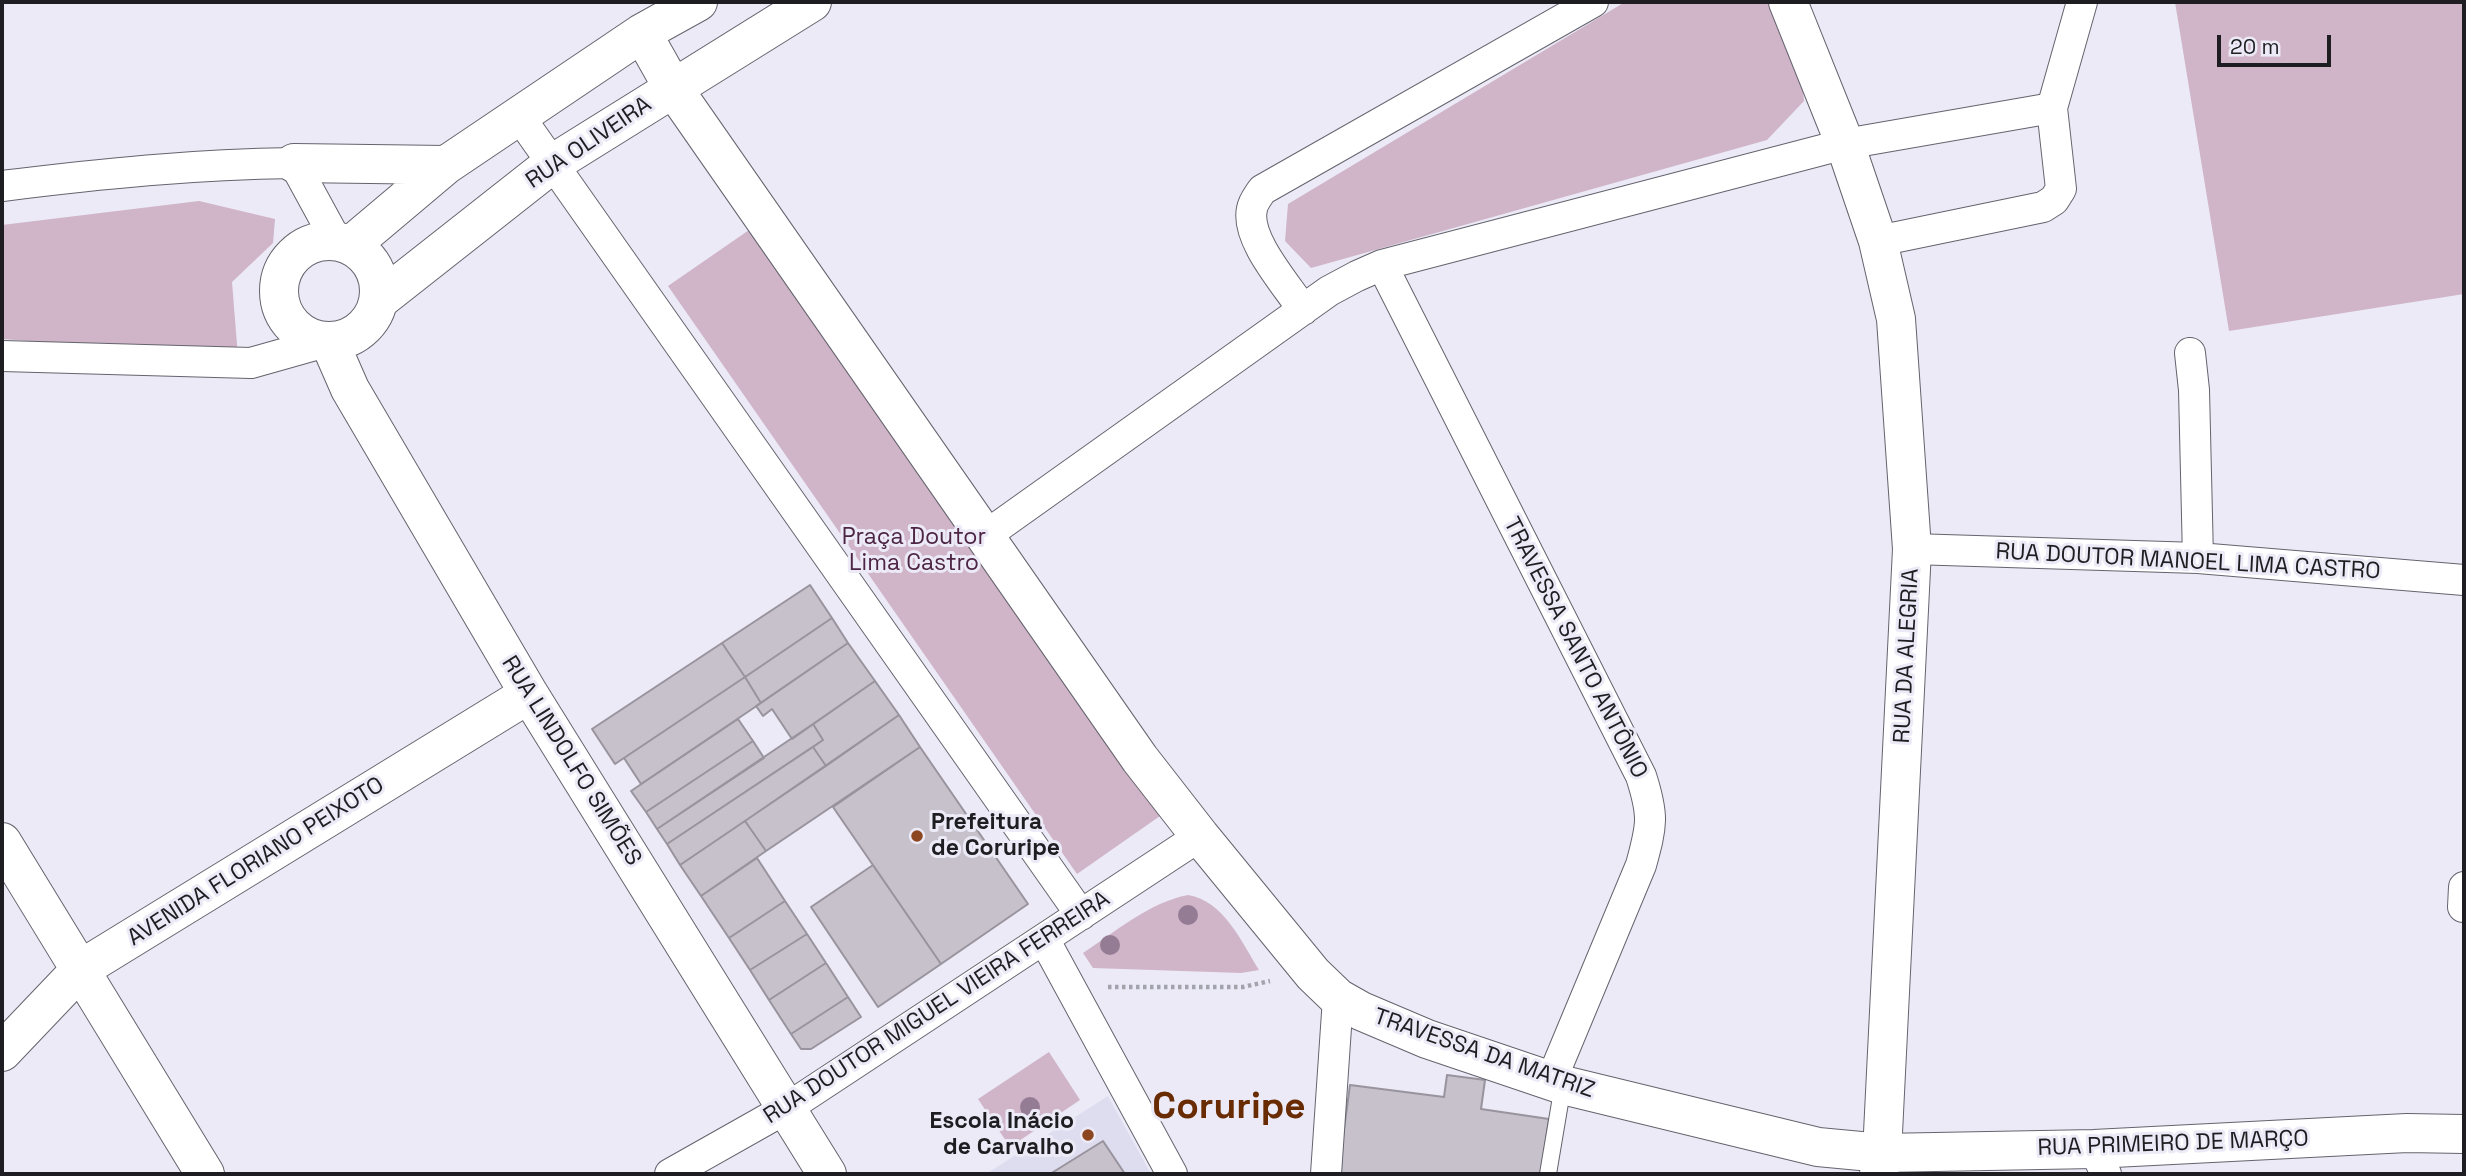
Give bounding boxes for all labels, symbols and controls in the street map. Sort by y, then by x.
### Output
scale bar [2221,21,2335,65]
text: 20 m [2230,33,2280,60]
street label: RUA OLIVEIRA [521,91,657,195]
street label: TRAVESSA SANTO ANTÔNIO [1497,513,1653,783]
park label: Praça Doutor Lima Castro [842,524,986,578]
street label: RUA DOUTOR MANOEL LIMA CASTRO [1995,538,2381,586]
street label: RUA DA ALEGRIA [1889,568,1925,744]
street label: RUA LINDOLFO SIMÕES [495,651,647,871]
street label: AVENIDA FLORIANO PEIXOTO [123,772,389,952]
place label: Prefeitura de Coruripe [931,809,1060,863]
marker: Prefeitura de Coruripe [909,828,925,844]
street label: RUA DOUTOR MIGUEL VIEIRA FERREIRA [759,886,1115,1130]
street label: TRAVESSA DA MATRIZ [1370,1003,1598,1105]
district label: Coruripe [1152,1086,1306,1130]
place label: Escola Inácio de Carvalho [929,1108,1074,1162]
street label: RUA PRIMEIRO DE MARÇO [2037,1125,2309,1163]
marker: Escola Inácio de Carvalho [1080,1127,1096,1143]

